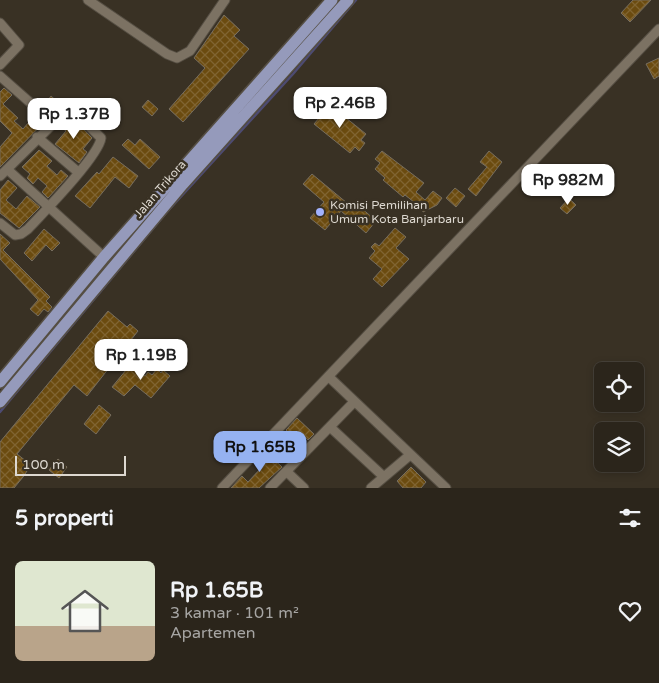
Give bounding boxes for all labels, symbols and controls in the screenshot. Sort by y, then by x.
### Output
pin: Rp 2.46B [288,86,392,129]
text: Rp 2.46B [305,93,375,113]
pin: Rp 1.37B [22,98,126,140]
text: Rp 1.37B [38,104,110,124]
street label: Jalan Trikora [131,157,189,221]
pin: Rp 982M [522,164,614,206]
text: Rp 982M [532,170,604,190]
place label: Komisi Pemilihan Umum Kota Banjarbaru [330,198,464,226]
marker: Komisi Pemilihan Umum Kota Banjarbaru [314,206,326,218]
pin: Rp 1.19B [89,338,193,381]
text: Rp 1.19B [105,345,177,365]
map controls [594,362,644,472]
button: locate [594,362,644,412]
button: layers [594,422,644,472]
pin: Rp 1.65B [208,430,312,473]
text: Rp 1.65B [224,437,296,457]
scale bar [15,453,126,476]
text: 100 m [22,456,65,473]
icon: filters [616,504,644,532]
text: 5 properti [15,506,114,531]
text: Rp 1.65B [170,578,263,603]
icon: home [55,581,115,641]
icon: heart [616,597,644,625]
text: 3 kamar · 101 m² [170,603,299,623]
text: Apartemen [170,623,256,643]

